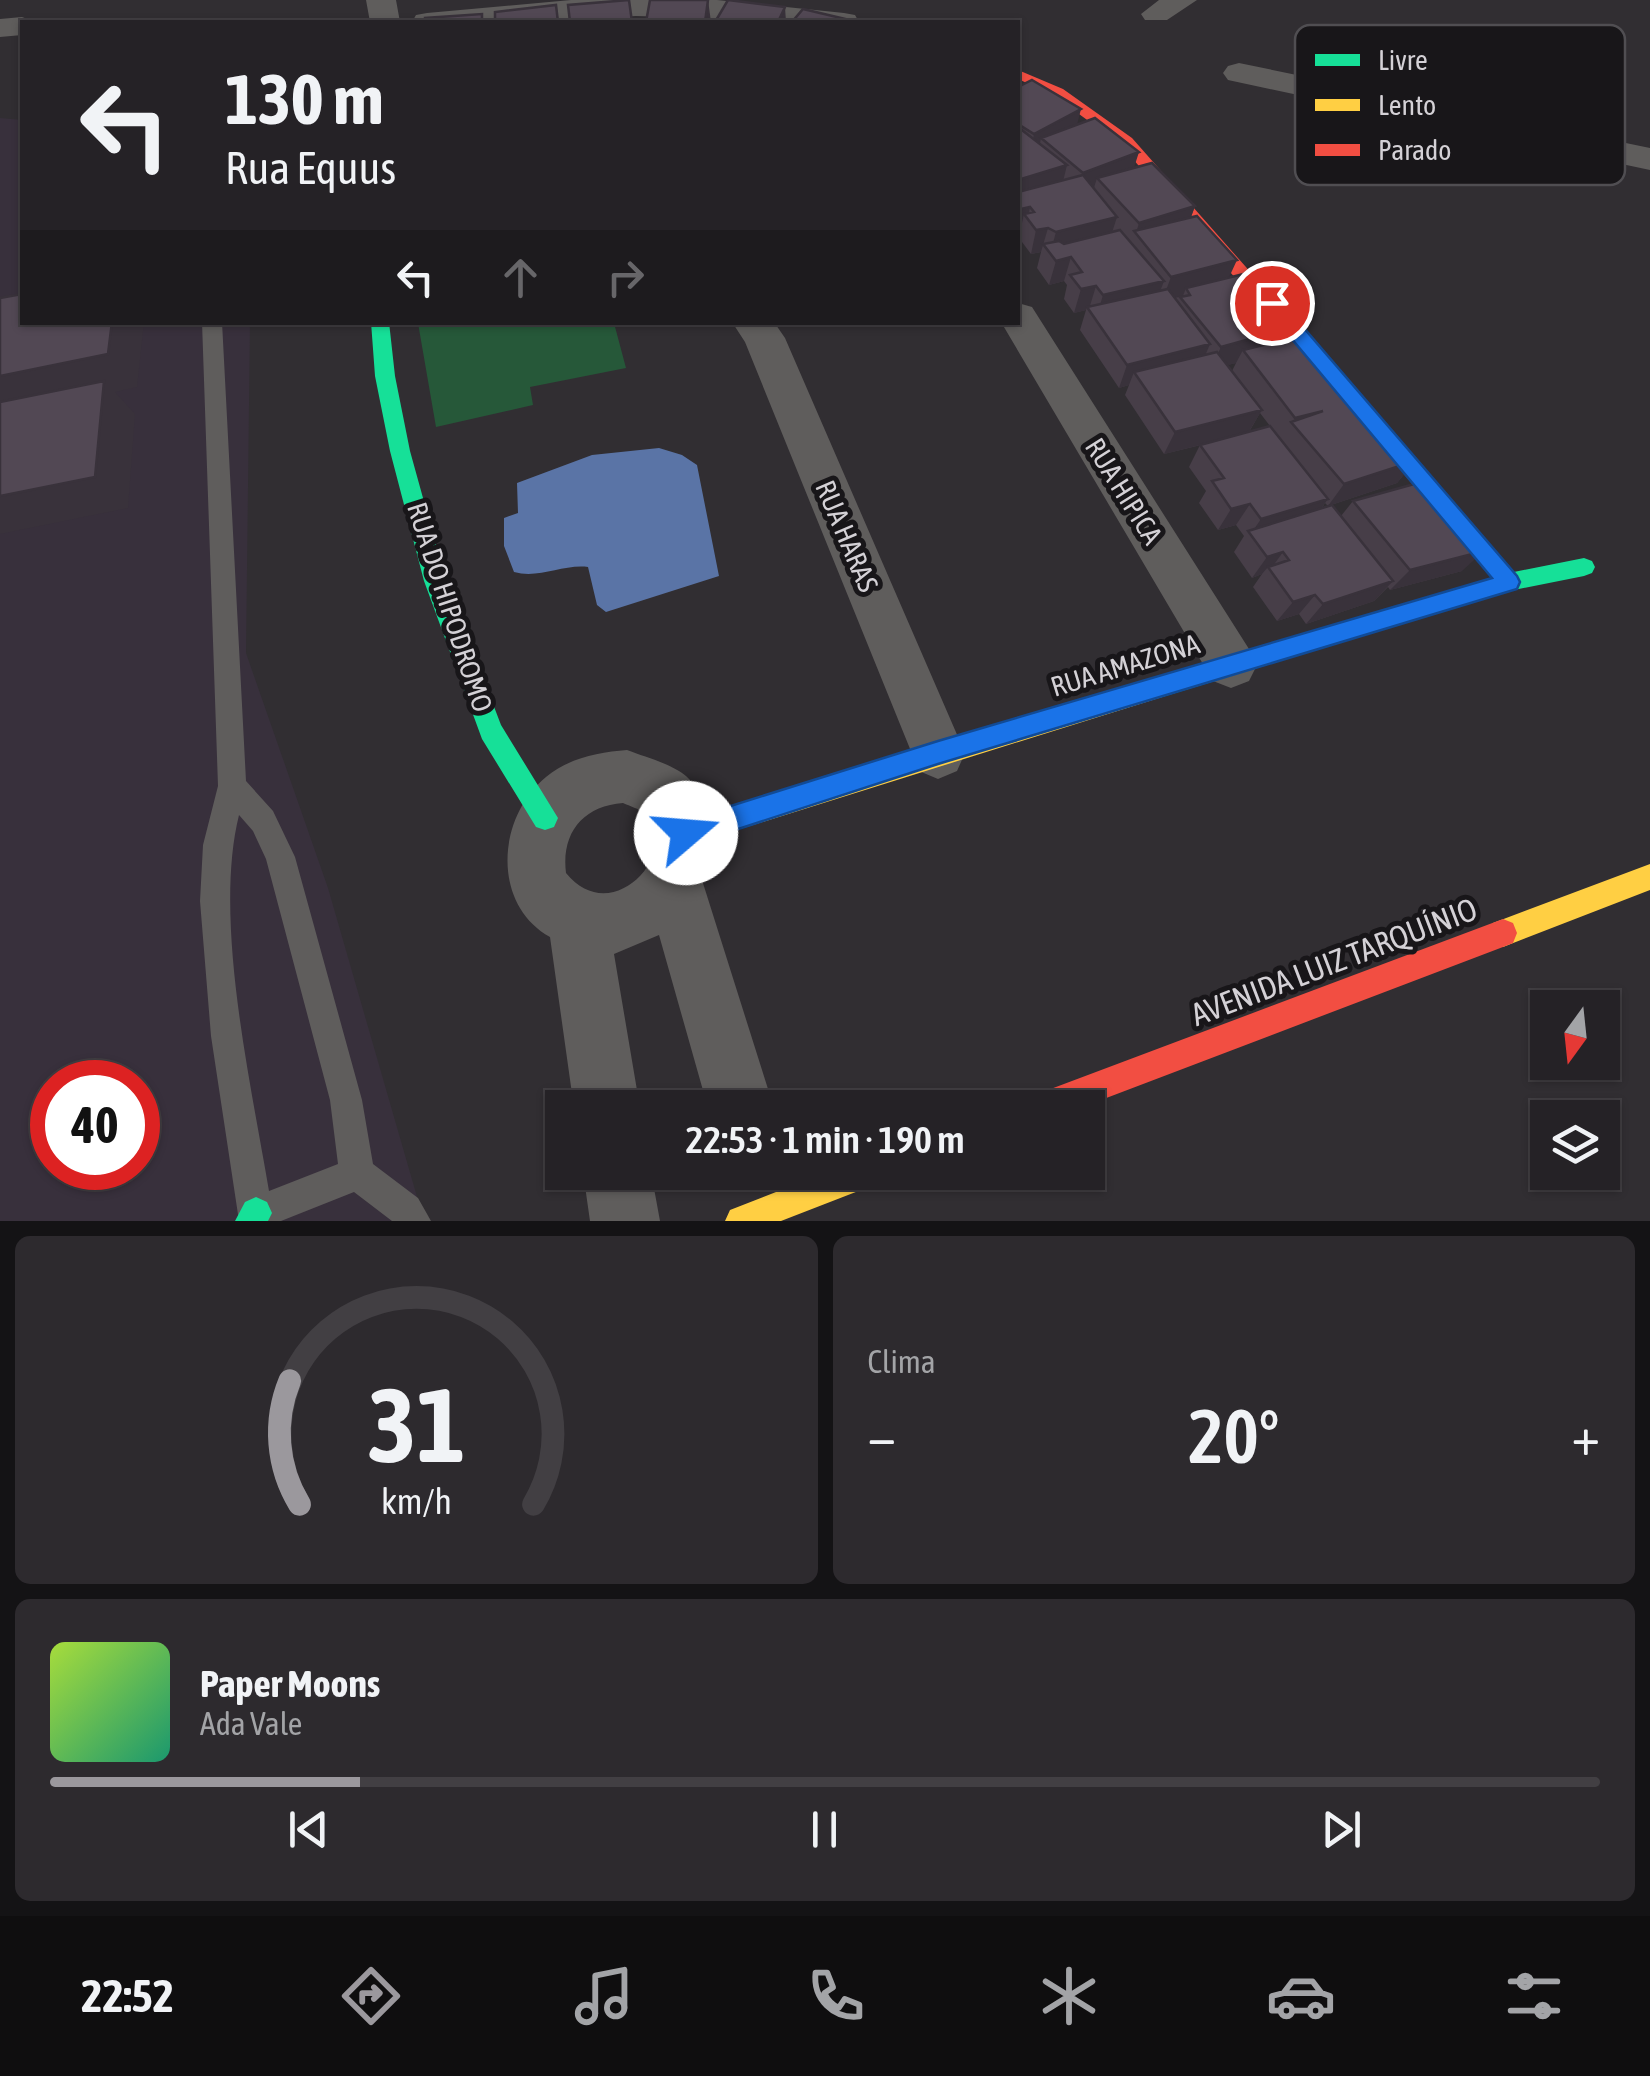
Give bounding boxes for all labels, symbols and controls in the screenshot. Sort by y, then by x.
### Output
legend [1295,25,1625,185]
text: Livre [1378,44,1428,76]
text: 130 m [225,59,384,139]
icon: left [60,60,190,190]
text: Lento [1378,89,1436,121]
text: Parado [1378,134,1451,166]
text: Rua Equus [225,142,396,194]
icon: left [388,250,443,305]
icon: ahead [493,250,548,305]
icon: right [598,250,653,305]
pin [1230,261,1315,346]
icon: arrive [1245,276,1300,331]
street label: RUA HIPICA [1079,432,1169,550]
street label: RUA HARAS [809,476,885,597]
street label: RUA DO HIPODROMO [401,498,499,716]
street label: RUA AMAZONA [1047,627,1203,703]
position arrow [634,781,738,885]
street label: AVENIDA LUIZ TARQUÍNIO [1186,890,1482,1033]
north arrow [1530,990,1620,1080]
map controls [1530,990,1620,1190]
speed limit sign: 40 [30,1060,160,1190]
button: layers [1530,1100,1620,1190]
text: 22:53 · 1 min · 190 m [685,1118,965,1161]
text: Clima [868,1343,936,1380]
text: 31 [367,1365,465,1484]
text: 20° [1188,1393,1279,1479]
text: − [868,1404,896,1467]
text: + [1571,1404,1600,1467]
text: km/h [381,1481,452,1522]
text: Paper Moons [200,1662,380,1705]
text: Ada Vale [200,1705,302,1742]
icon: previous [281,1802,336,1857]
icon: pause [797,1802,852,1857]
icon: next [1314,1802,1369,1857]
icon: directions [336,1961,406,2031]
icon: music [569,1961,639,2031]
icon: phone [801,1961,871,2031]
icon: climate [1034,1961,1104,2031]
icon: car [1266,1961,1336,2031]
icon: filters [1499,1961,1569,2031]
text: 22:52 [81,1970,174,2022]

